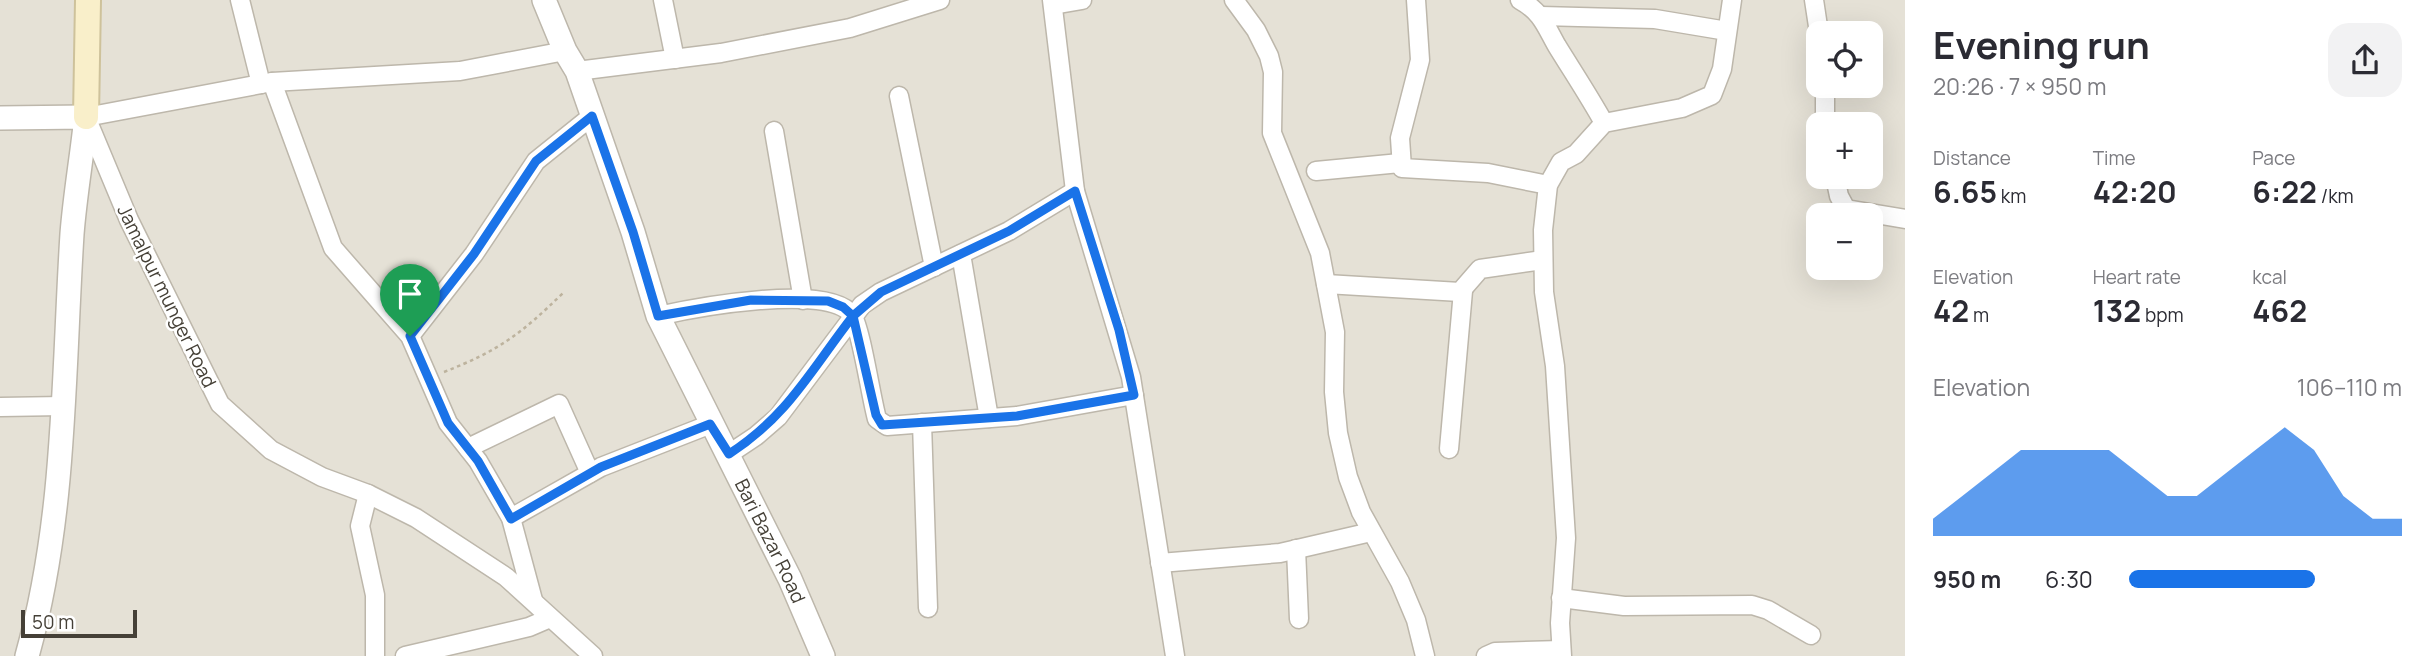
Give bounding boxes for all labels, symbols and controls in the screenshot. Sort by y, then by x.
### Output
text: Evening run [1933,18,2150,70]
map controls [1806,21,1883,280]
button: locate [1806,21,1883,98]
button: share [2328,23,2402,97]
text: 20:26 · 7 × 950 m [1933,70,2106,102]
button: + [1806,112,1883,189]
text: Distance [1933,145,2011,171]
text: Time [2093,145,2136,171]
text: Pace [2252,145,2295,171]
text: 6.65 [1933,171,1997,212]
text: 42:20 [2093,171,2177,212]
text: 6:22 [2252,171,2317,212]
text: km [1997,183,2026,209]
text: /km [2317,183,2354,209]
street label: Jamalpur munger Road [111,200,223,392]
button: − [1806,203,1883,280]
pin [380,264,440,336]
text: Elevation [1933,264,2013,290]
text: Heart rate [2093,264,2181,290]
text: kcal [2252,264,2287,290]
icon: arrive [391,275,429,313]
text: 42 [1933,290,1969,331]
text: 132 [2093,290,2141,331]
text: 462 [2252,290,2307,331]
text: m [1969,302,1989,328]
text: bpm [2141,302,2184,328]
text: Elevation [1933,371,2030,403]
text: 106–110 m [2297,371,2402,403]
street label: Bari Bazar Road [729,474,812,607]
text: 950 m [1933,563,2001,595]
text: 6:30 [2045,563,2093,595]
scale bar [21,607,136,639]
text: 50 m [32,609,74,635]

